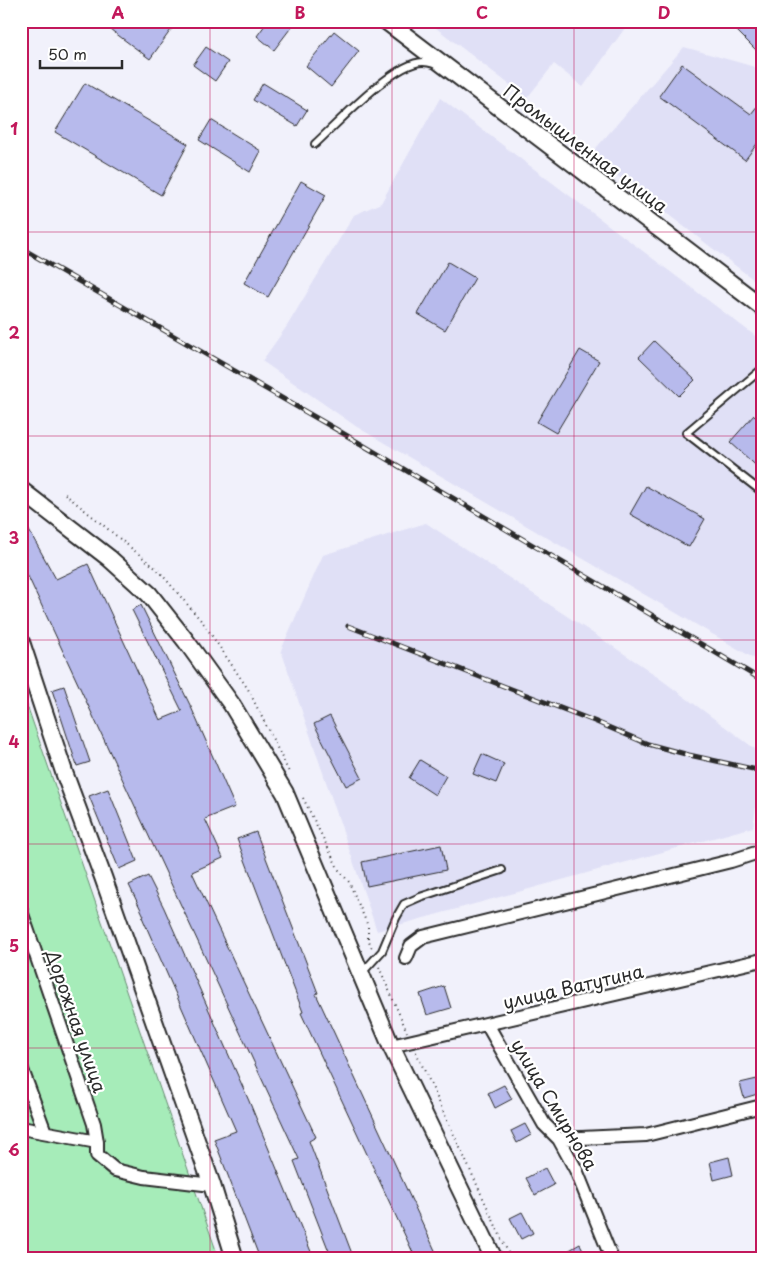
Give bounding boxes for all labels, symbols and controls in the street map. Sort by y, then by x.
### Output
text: A [112,0,125,24]
text: B [295,0,306,24]
text: C [476,0,488,24]
text: D [658,0,670,24]
scale bar [40,38,122,70]
text: 50 m [48,42,87,65]
street label: Промышленная улица [498,77,674,219]
text: 1 [10,116,18,140]
text: 2 [8,320,20,344]
text: 3 [9,525,19,549]
text: 4 [9,729,20,753]
text: 5 [9,933,19,957]
street label: Дорожная улица [40,945,114,1097]
street label: улица Ватутина [500,957,647,1015]
street label: улица Смирнова [505,1033,605,1176]
text: 6 [8,1137,20,1161]

